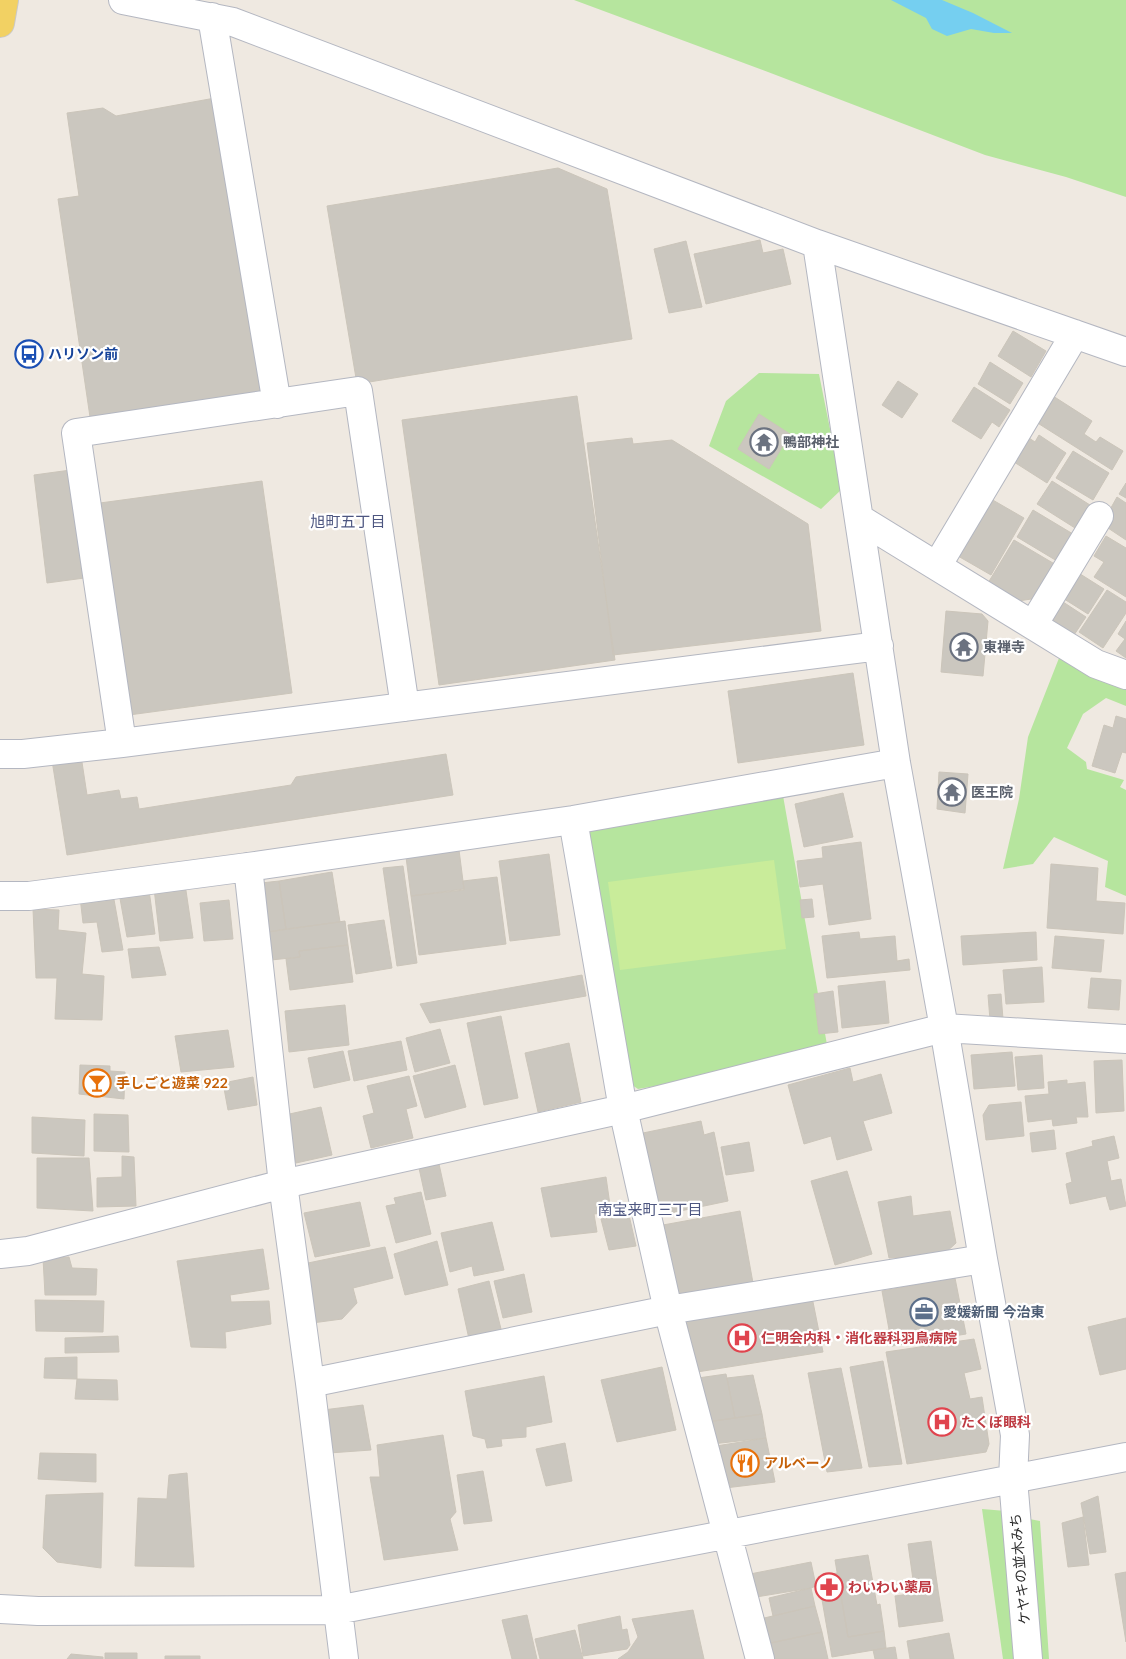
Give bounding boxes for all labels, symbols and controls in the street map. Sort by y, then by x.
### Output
bus stop icon: ハリソン前 [14,339,44,369]
place label: ハリソン前 [48,345,118,362]
temple icon: 鴨部神社 [749,427,779,457]
place label: 鴨部神社 [783,433,839,450]
district label: 旭町五丁目 [310,512,386,530]
temple icon: 東禅寺 [949,632,979,662]
place label: 東禅寺 [983,638,1025,655]
temple icon: 医王院 [937,777,967,807]
place label: 医王院 [971,783,1013,800]
bar icon: 手しごと遊菜 922 [82,1068,112,1098]
place label: 手しごと遊菜 922 [116,1074,228,1091]
district label: 南宝来町三丁目 [597,1200,703,1218]
office icon: 愛媛新聞 今治東 [909,1297,939,1327]
place label: 愛媛新聞 今治東 [943,1303,1044,1320]
hospital icon: 仁明会内科・消化器科羽鳥病院 [727,1323,757,1353]
place label: 仁明会内科・消化器科羽鳥病院 [761,1329,957,1346]
hospital icon: たくぼ眼科 [927,1407,957,1437]
place label: たくぼ眼科 [961,1413,1031,1430]
restaurant icon: アルベーノ [730,1448,760,1478]
place label: アルベーノ [764,1454,833,1471]
street label: ケヤキの並木みち [1006,1513,1033,1626]
pharmacy icon: わいわい薬局 [814,1572,844,1602]
place label: わいわい薬局 [848,1578,932,1595]

